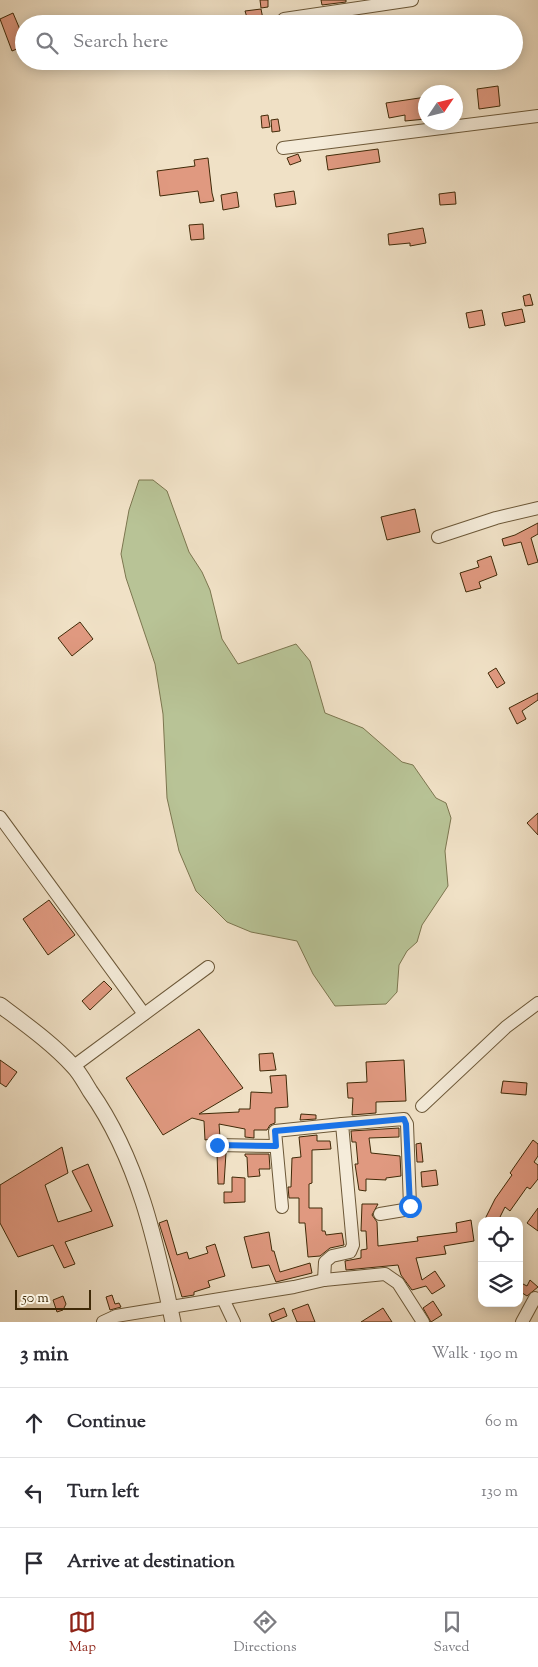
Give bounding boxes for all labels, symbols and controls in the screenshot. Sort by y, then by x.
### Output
search box [15,15,523,70]
icon: search [33,29,61,57]
text: Search here [73,29,168,56]
north arrow [418,85,463,130]
route end [206,1134,229,1157]
route start [399,1195,422,1218]
map controls [478,1217,523,1307]
button: locate [478,1217,523,1262]
button: layers [478,1262,523,1307]
scale bar [15,1287,91,1310]
text: 50 m [22,1289,49,1309]
text: 3 min [20,1340,69,1370]
text: Walk · 190 m [431,1343,518,1366]
icon: ahead [20,1409,48,1437]
text: Continue [67,1409,146,1436]
text: 60 m [485,1411,518,1434]
icon: left [20,1479,48,1507]
text: Turn left [67,1479,139,1506]
text: 130 m [481,1481,518,1504]
icon: arrive [20,1549,48,1577]
text: Arrive at destination [67,1549,235,1576]
tab: Map [68,1608,96,1658]
tab: Directions [233,1608,297,1658]
tab: Saved [434,1608,469,1658]

